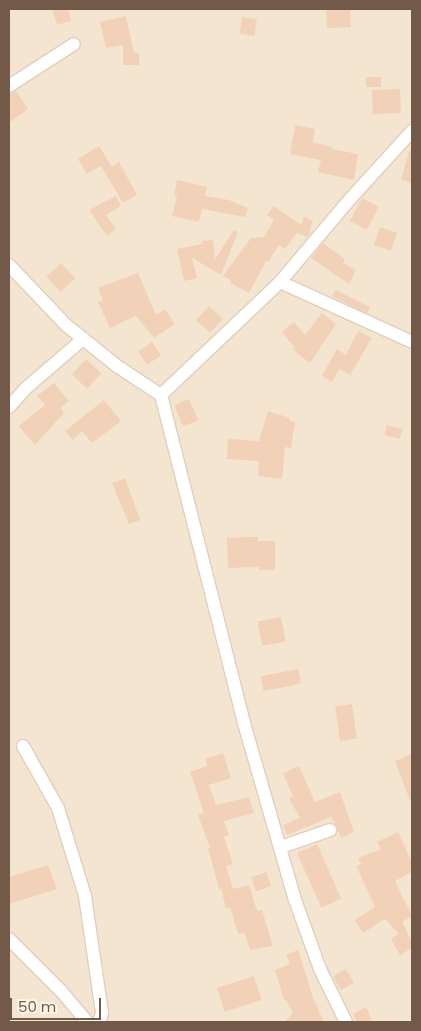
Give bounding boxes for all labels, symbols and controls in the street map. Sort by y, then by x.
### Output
scale bar [12,988,104,1020]
text: 50 m [18,996,56,1017]

